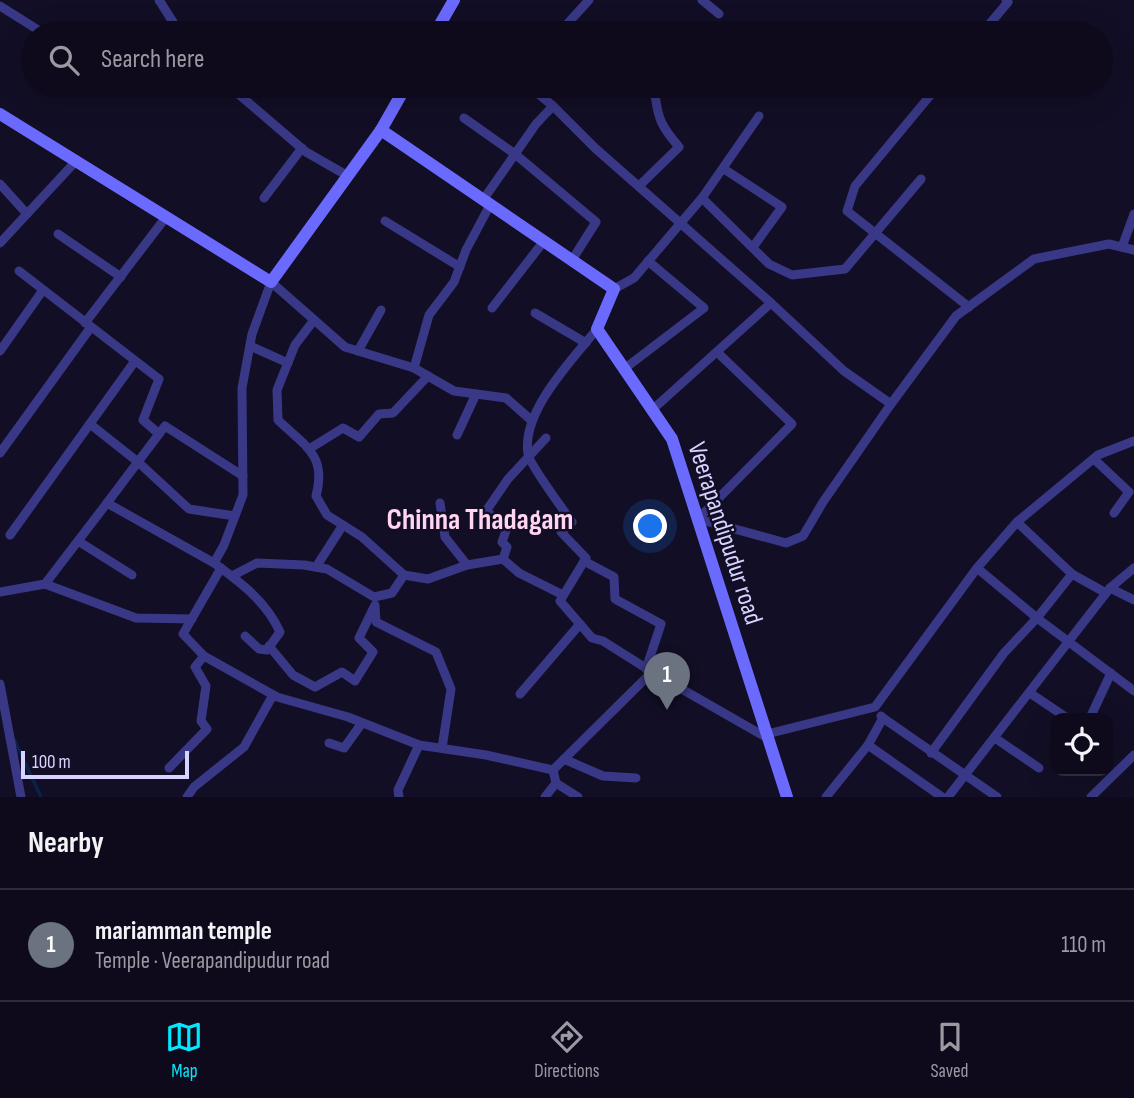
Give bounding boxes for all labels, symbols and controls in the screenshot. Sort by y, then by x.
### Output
search box [21,21,1113,98]
icon: search [45,41,83,79]
text: Search here [101,44,204,75]
street label: Veerapandipudur road [680,438,769,629]
district label: Chinna Thadagam [387,502,573,538]
your location [633,509,667,543]
pin: 1 [644,652,690,710]
map controls [1050,713,1113,776]
button: locate [1050,713,1113,776]
scale bar [21,748,189,780]
text: 100 m [32,751,71,774]
text: Nearby [28,825,104,861]
text: mariamman temple [95,916,272,947]
text: 1 [46,931,56,959]
text: 110 m [1061,931,1106,959]
text: Temple · Veerapandipudur road [95,947,330,975]
tab: Map [165,1018,203,1083]
tab: Directions [534,1018,600,1083]
tab: Saved [930,1018,969,1083]

